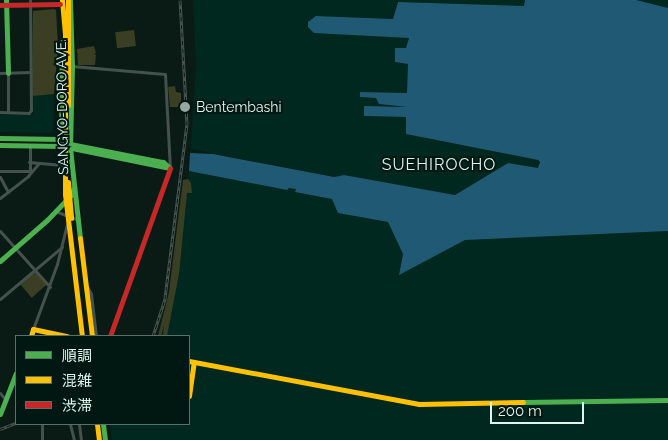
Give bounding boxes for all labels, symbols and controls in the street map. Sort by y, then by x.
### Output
street label: SANGYO-DORO AVE. [52,39,72,175]
place label: Bentembashi [196,99,282,115]
marker: Bentembashi [178,100,192,114]
district label: SUEHIROCHO [380,155,498,175]
legend [15,335,190,425]
text: 順調 [62,347,92,365]
text: 混雑 [62,372,92,390]
scale bar [493,392,587,424]
text: 渋滞 [62,397,92,415]
text: 200 m [498,402,542,420]

